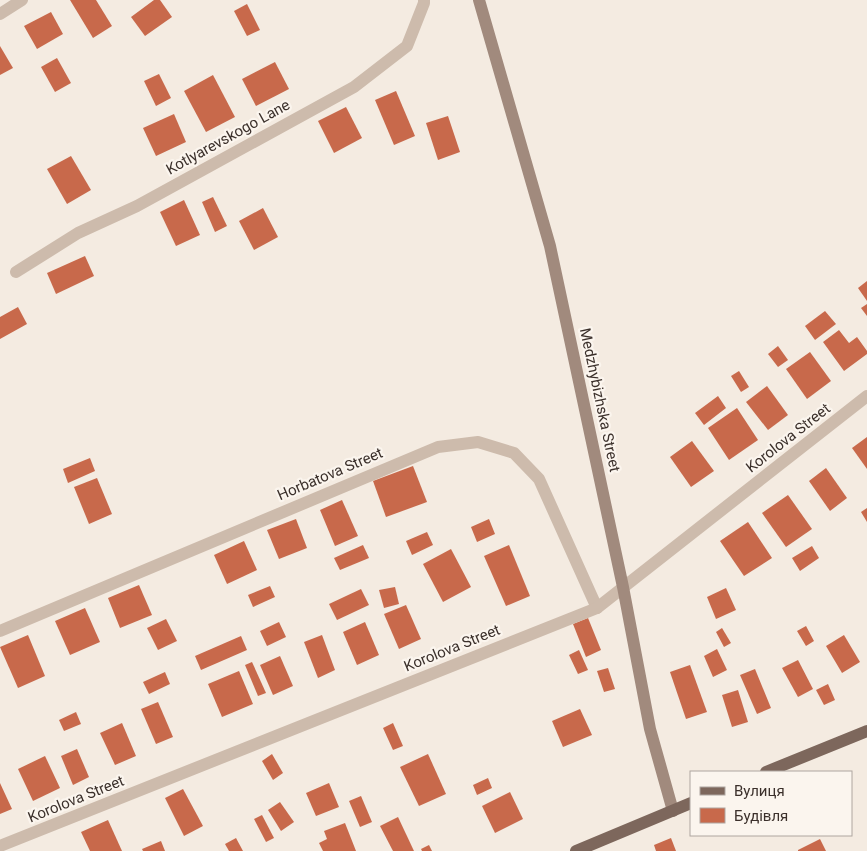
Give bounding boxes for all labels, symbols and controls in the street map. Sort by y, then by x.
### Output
street label: Kotlyarevskogo Lane [163,96,293,178]
street label: Medzhybizhska Street [576,326,624,474]
street label: Korolova Street [742,399,834,476]
street label: Horbatova Street [275,444,385,504]
street label: Korolova Street [401,621,503,675]
legend [690,771,852,836]
street label: Korolova Street [25,772,127,826]
text: Вулиця [734,782,785,800]
text: Будівля [734,807,788,825]

